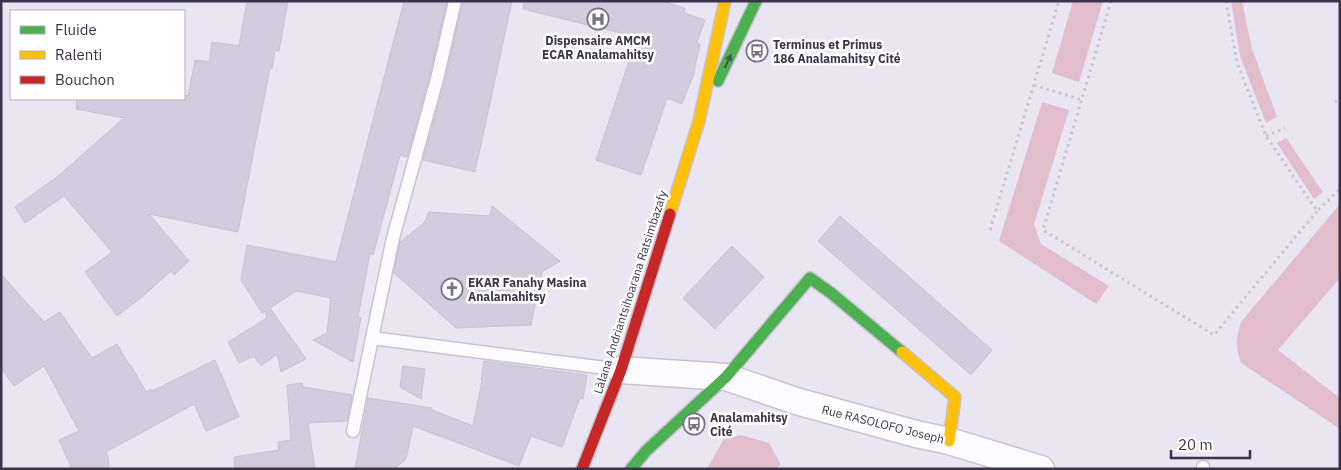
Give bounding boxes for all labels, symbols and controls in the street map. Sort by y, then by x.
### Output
hospital icon: Dispensaire AMCM ECAR Analamahitsy [586,7,610,31]
legend [10,10,185,100]
text: Fluide [55,20,97,39]
place label: Dispensaire AMCM ECAR Analamahitsy [542,33,655,62]
place label: Terminus et Primus 186 Analamahitsy Cité [773,37,901,66]
bus stop icon: Terminus et Primus 186 Analamahitsy Cité [745,39,769,63]
text: Ralenti [55,45,102,64]
one-way arrow [724,54,732,68]
text: Bouchon [55,70,115,89]
street label: Làlana Andriantsihoarana Ratsimbazafy [590,188,670,396]
place label: EKAR Fanahy Masina Analamahitsy [468,275,587,304]
church icon: EKAR Fanahy Masina Analamahitsy [440,277,464,301]
street label: Rue RASOLOFO Joseph [820,402,946,446]
place label: Analamahitsy Cité [710,410,788,439]
bus stop icon: Analamahitsy Cité [682,412,706,436]
scale bar [1171,428,1250,460]
text: 20 m [1178,435,1213,454]

